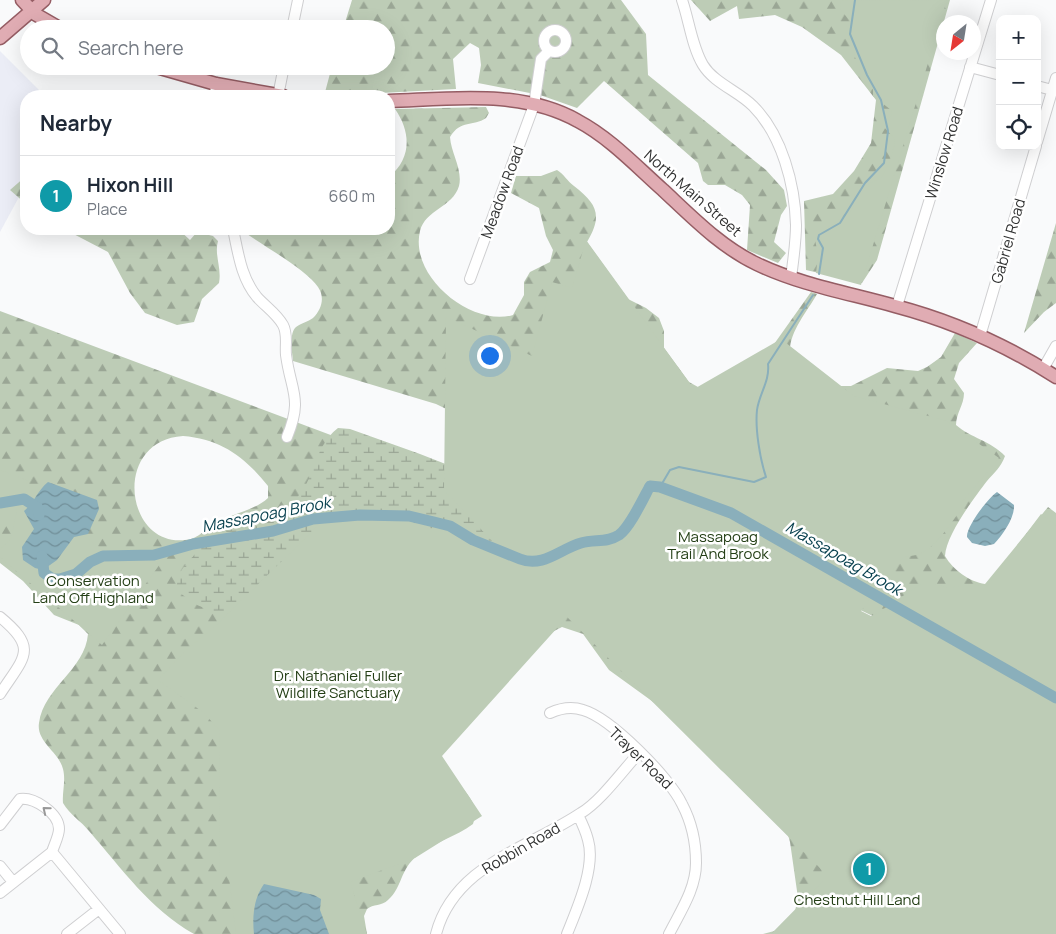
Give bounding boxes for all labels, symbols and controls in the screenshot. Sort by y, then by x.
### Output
north arrow [936,15,981,60]
map controls [996,15,1041,150]
button: + [996,15,1041,60]
search box [20,20,395,75]
icon: search [38,34,66,62]
text: Search here [78,35,184,61]
button: − [996,60,1041,105]
street label: Winslow Road [920,104,968,202]
button: locate [996,105,1041,150]
text: Nearby [40,109,112,137]
street label: Meadow Road [476,143,528,241]
street label: North Main Street [640,145,746,241]
text: Hixon Hill [87,172,173,198]
text: 1 [52,185,60,207]
text: 660 m [329,185,375,207]
street label: Gabriel Road [986,196,1030,286]
text: Place [87,198,127,220]
your location [477,343,503,369]
water label: Massapoag Brook [200,490,334,537]
water label: Massapoag Brook [782,516,908,601]
park label: Massapoag Trail And Brook [667,526,769,564]
park label: Conservation Land Off Highland [32,570,154,608]
park label: Dr. Nathaniel Fuller Wildlife Sanctuary [274,665,403,703]
street label: Trayer Road [604,722,678,794]
one-way arrow [43,807,52,815]
street label: Robbin Road [478,817,564,879]
pin: 1 [853,850,885,888]
park label: Chestnut Hill Land [794,889,920,910]

